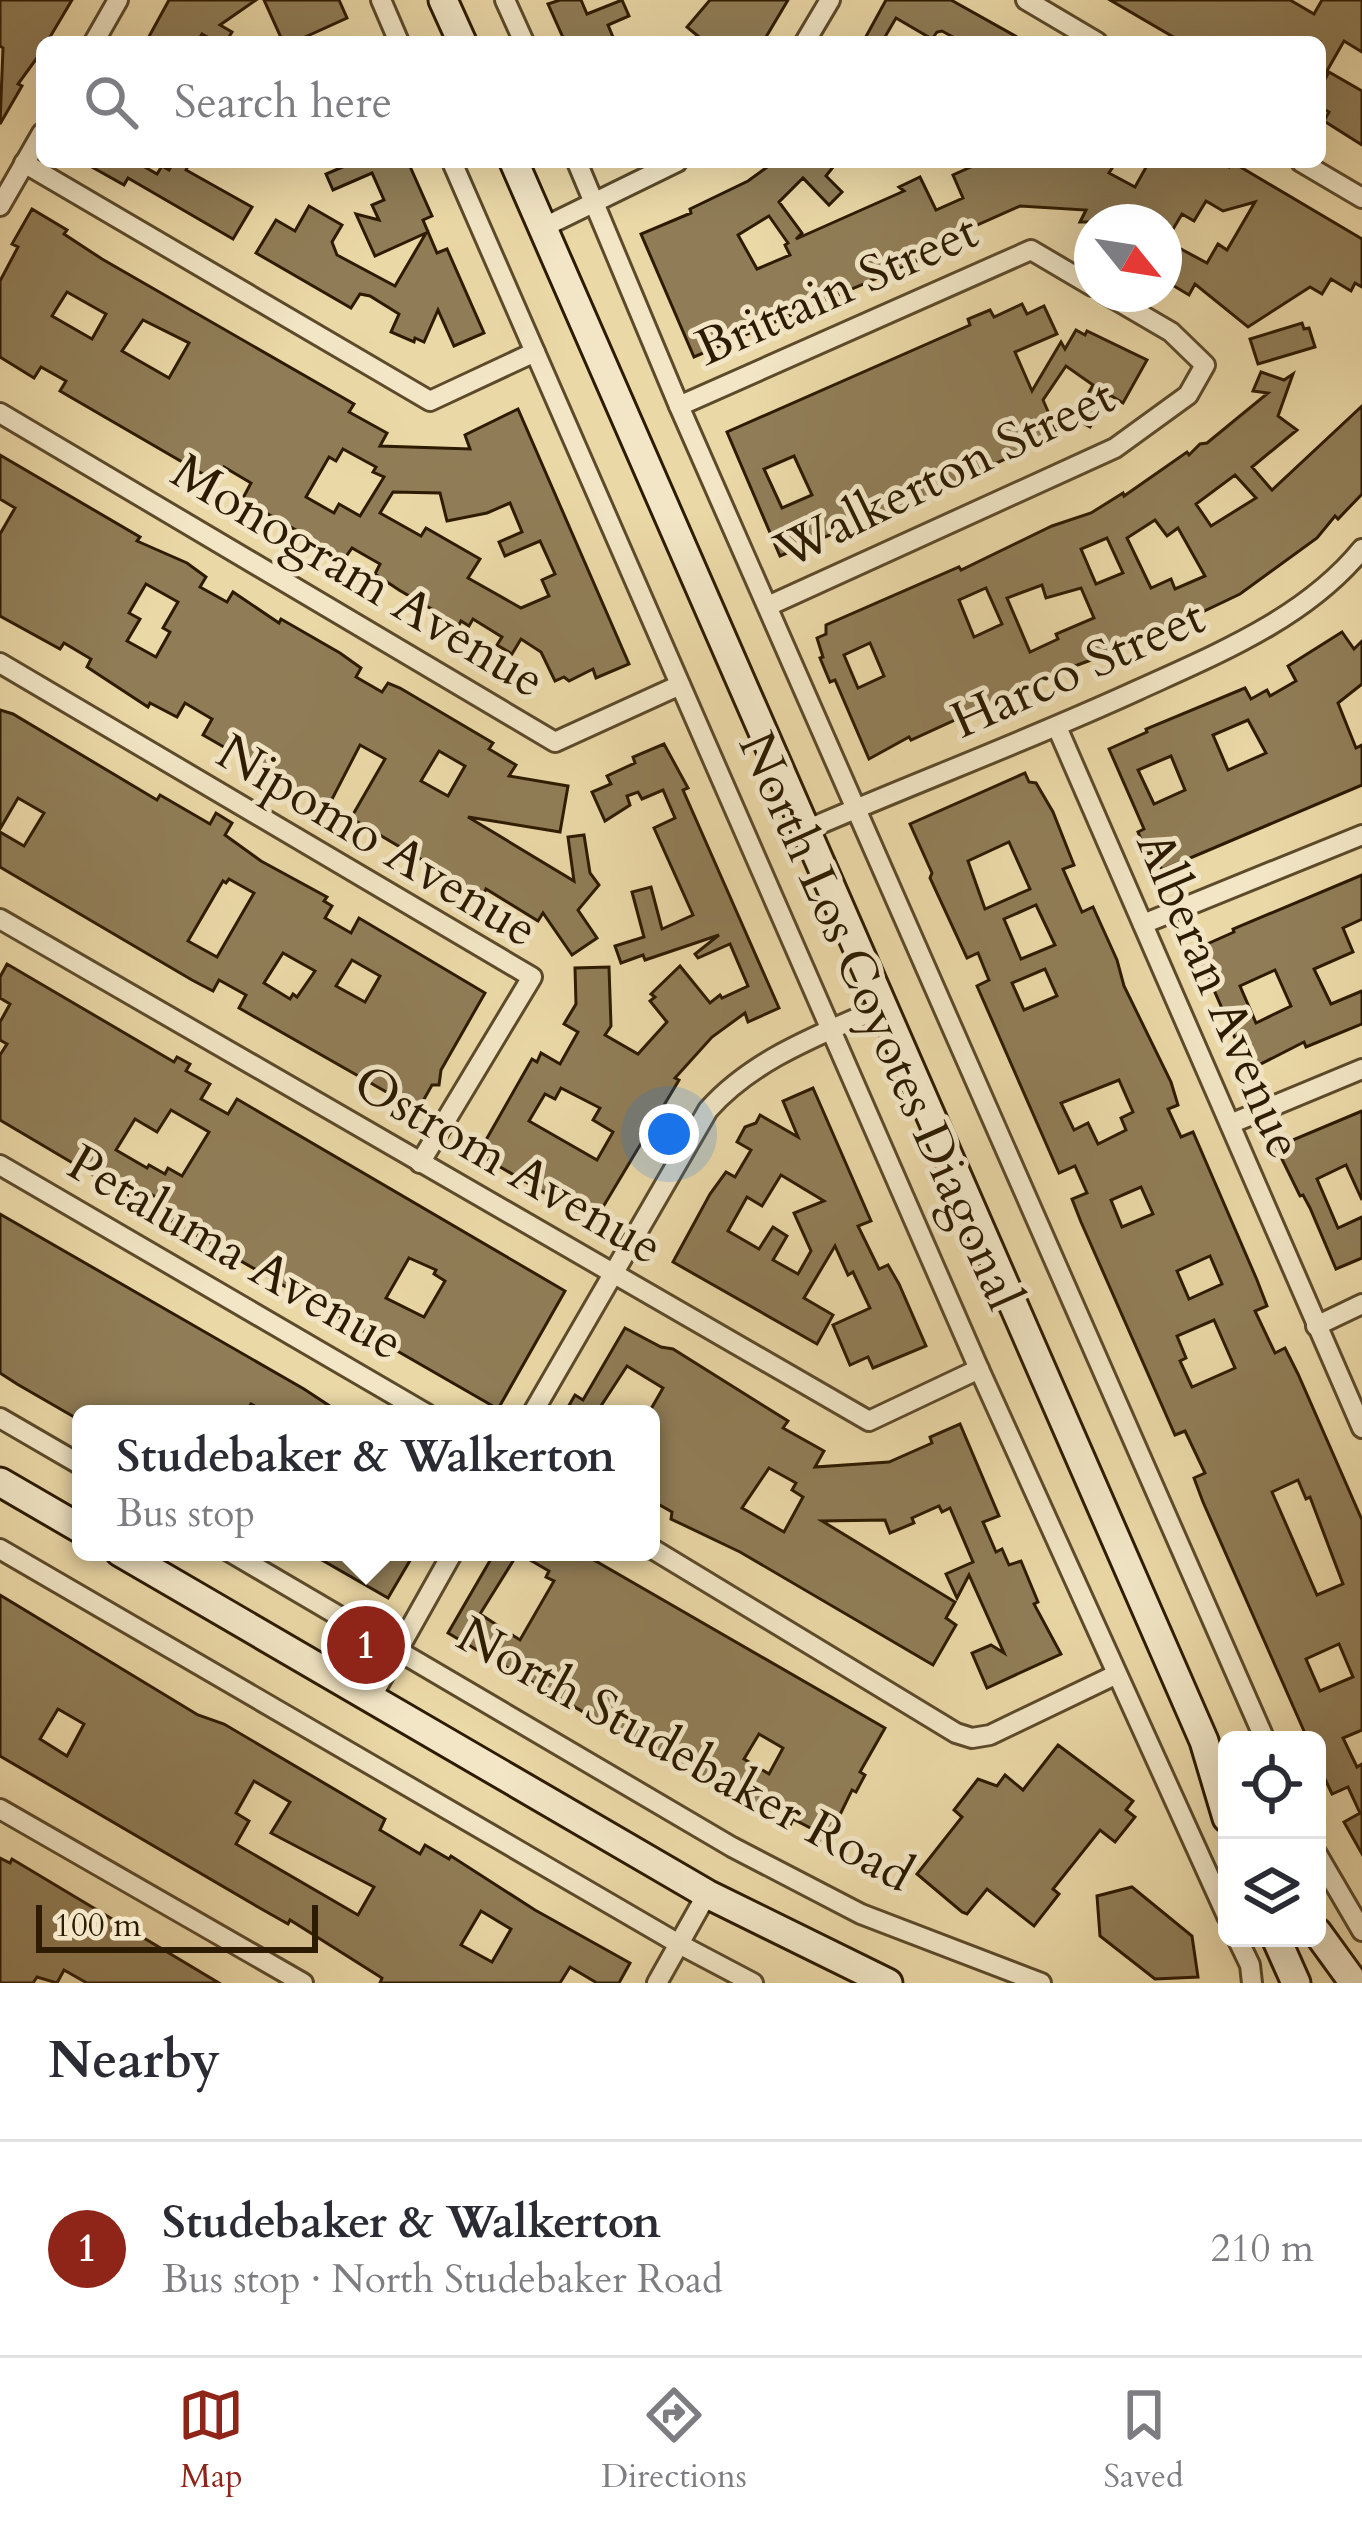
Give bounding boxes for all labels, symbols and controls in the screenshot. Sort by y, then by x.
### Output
search box [36,36,1326,168]
icon: search [78,69,144,135]
text: Search here [174,72,392,133]
street label: Brittain Street [685,197,989,383]
north arrow [1074,204,1182,312]
street label: Walkerton Street [763,362,1126,587]
street label: Monogram Avenue [158,437,558,715]
street label: Harco Street [940,582,1216,756]
street label: Nipomo Avenue [204,718,550,964]
street label: North Los Coyotes Diagonal [721,721,1039,1321]
street label: Alberan Avenue [1119,821,1319,1169]
street label: Ostrom Avenue [341,1048,675,1282]
your location [639,1104,699,1164]
street label: Petaluma Avenue [54,1129,416,1377]
popup [72,1405,660,1561]
text: Studebaker & Walkerton [117,1426,615,1487]
text: Bus stop [117,1487,255,1540]
pin: 1 [327,1600,405,1690]
street label: North Studebaker Road [444,1600,926,1910]
map controls [1218,1731,1326,1947]
button: locate [1218,1731,1326,1839]
button: layers [1218,1839,1326,1947]
scale bar [36,1899,318,1952]
text: 100 m [54,1903,141,1948]
text: Nearby [48,2026,220,2096]
text: Studebaker & Walkerton [162,2192,661,2253]
text: 1 [77,2222,97,2275]
text: 210 m [1211,2222,1314,2275]
text: Bus stop · North Studebaker Road [162,2253,723,2306]
tab: Map [178,2382,244,2499]
tab: Directions [601,2382,747,2499]
tab: Saved [1104,2382,1184,2499]

